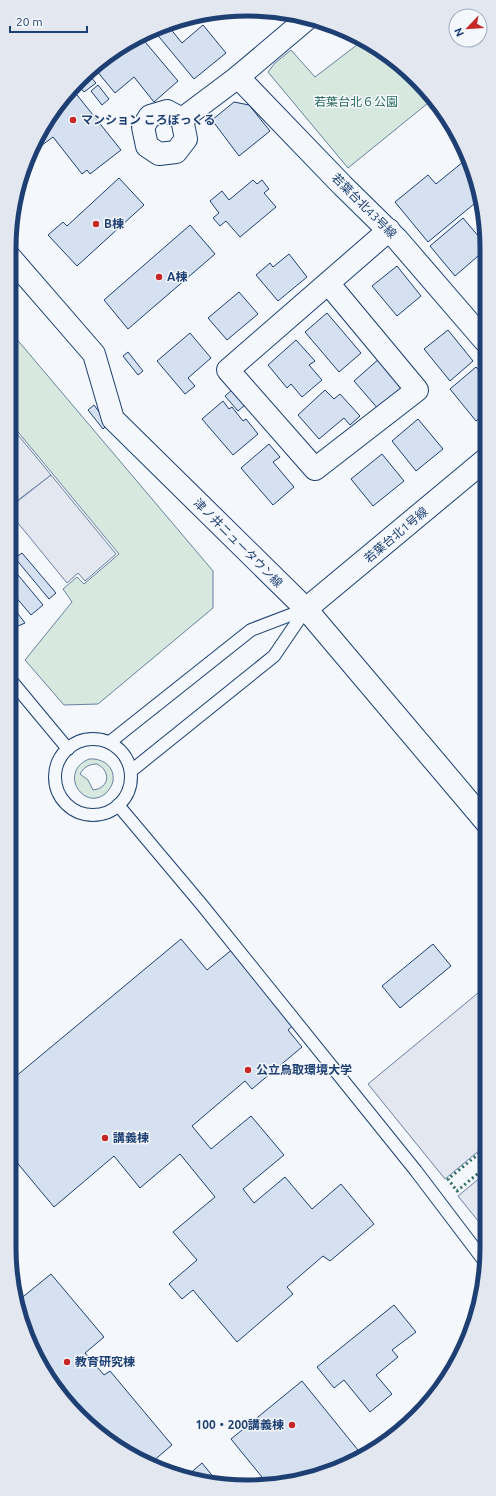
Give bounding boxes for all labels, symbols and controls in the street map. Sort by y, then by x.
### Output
scale bar [10,8,87,34]
north arrow [448,8,488,48]
text: 20 m [16,15,43,28]
text: N [452,26,466,38]
park label: 若葉台北６公園 [314,95,398,108]
place label: マンション ころぽっくる [81,113,216,126]
marker: マンション ころぽっくる [68,115,78,125]
street label: 若葉台北43号線 [330,171,399,240]
place label: B棟 [104,217,124,230]
marker: B棟 [91,219,101,229]
place label: A棟 [167,270,187,283]
marker: A棟 [154,272,164,282]
street label: 津ノ井ニュータウン線 [191,496,285,590]
street label: 若葉台北1号線 [361,504,430,565]
place label: 公立鳥取環境大学 [256,1063,352,1076]
marker: 公立鳥取環境大学 [243,1065,253,1075]
place label: 講義棟 [113,1131,149,1144]
marker: 講義棟 [100,1133,110,1143]
place label: 教育研究棟 [75,1355,135,1368]
marker: 教育研究棟 [62,1357,72,1367]
place label: 100・200講義棟 [195,1418,284,1431]
marker: 100・200講義棟 [287,1420,297,1430]

